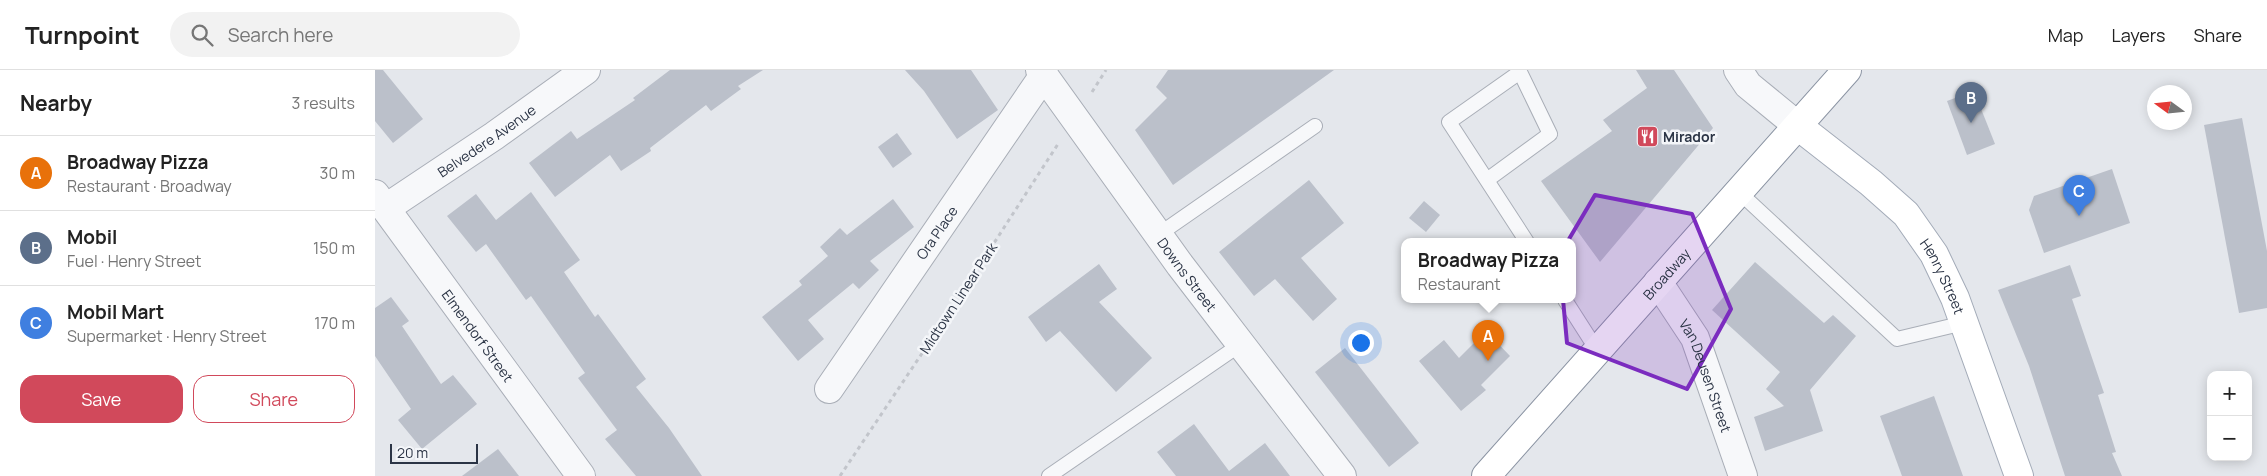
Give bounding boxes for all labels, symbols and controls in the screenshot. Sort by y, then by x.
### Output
search box [170,12,520,57]
text: Turnpoint [25,18,140,51]
icon: search [188,21,216,49]
text: Search here [228,22,333,48]
text: Map [2048,23,2083,47]
text: Layers [2111,23,2165,47]
text: Share [2193,23,2242,47]
pin: B [1955,82,1987,123]
north arrow [2147,85,2192,130]
text: Nearby [20,89,92,117]
text: 3 results [292,92,355,114]
street label: Belvedere Avenue [433,100,539,181]
restaurant icon: Mirador [1635,124,1659,148]
place label: Mirador [1663,127,1716,146]
text: Broadway Pizza [67,149,208,175]
text: A [31,162,41,184]
text: 30 m [320,162,355,184]
text: Restaurant · Broadway [67,175,232,197]
pin: C [2063,175,2095,216]
street label: Ora Place [911,202,961,263]
text: Mobil [67,224,117,250]
street label: Downs Street [1154,233,1222,315]
street label: Henry Street [1916,234,1970,317]
text: B [31,237,41,259]
text: 150 m [313,237,355,259]
street label: Midtown Linear Park [915,238,1002,357]
popup [1401,238,1576,303]
street label: Broadway [1638,243,1694,303]
text: Broadway Pizza [1418,247,1559,273]
text: Fuel · Henry Street [67,250,202,272]
text: Restaurant [1418,273,1501,295]
street label: Elmendorf Street [438,285,519,386]
text: Mobil Mart [67,299,164,325]
text: C [30,312,42,334]
text: 170 m [314,312,355,334]
street label: Van Deusen Street [1675,315,1737,435]
pin: A [1472,320,1504,361]
text: Supermarket · Henry Street [67,325,267,347]
your location [1348,330,1374,356]
map controls [2207,371,2252,461]
button: + [2207,371,2252,416]
button: Save [20,375,183,423]
button: Share [193,375,355,423]
button: − [2207,416,2252,461]
scale bar [390,441,477,464]
text: 20 m [397,443,428,462]

